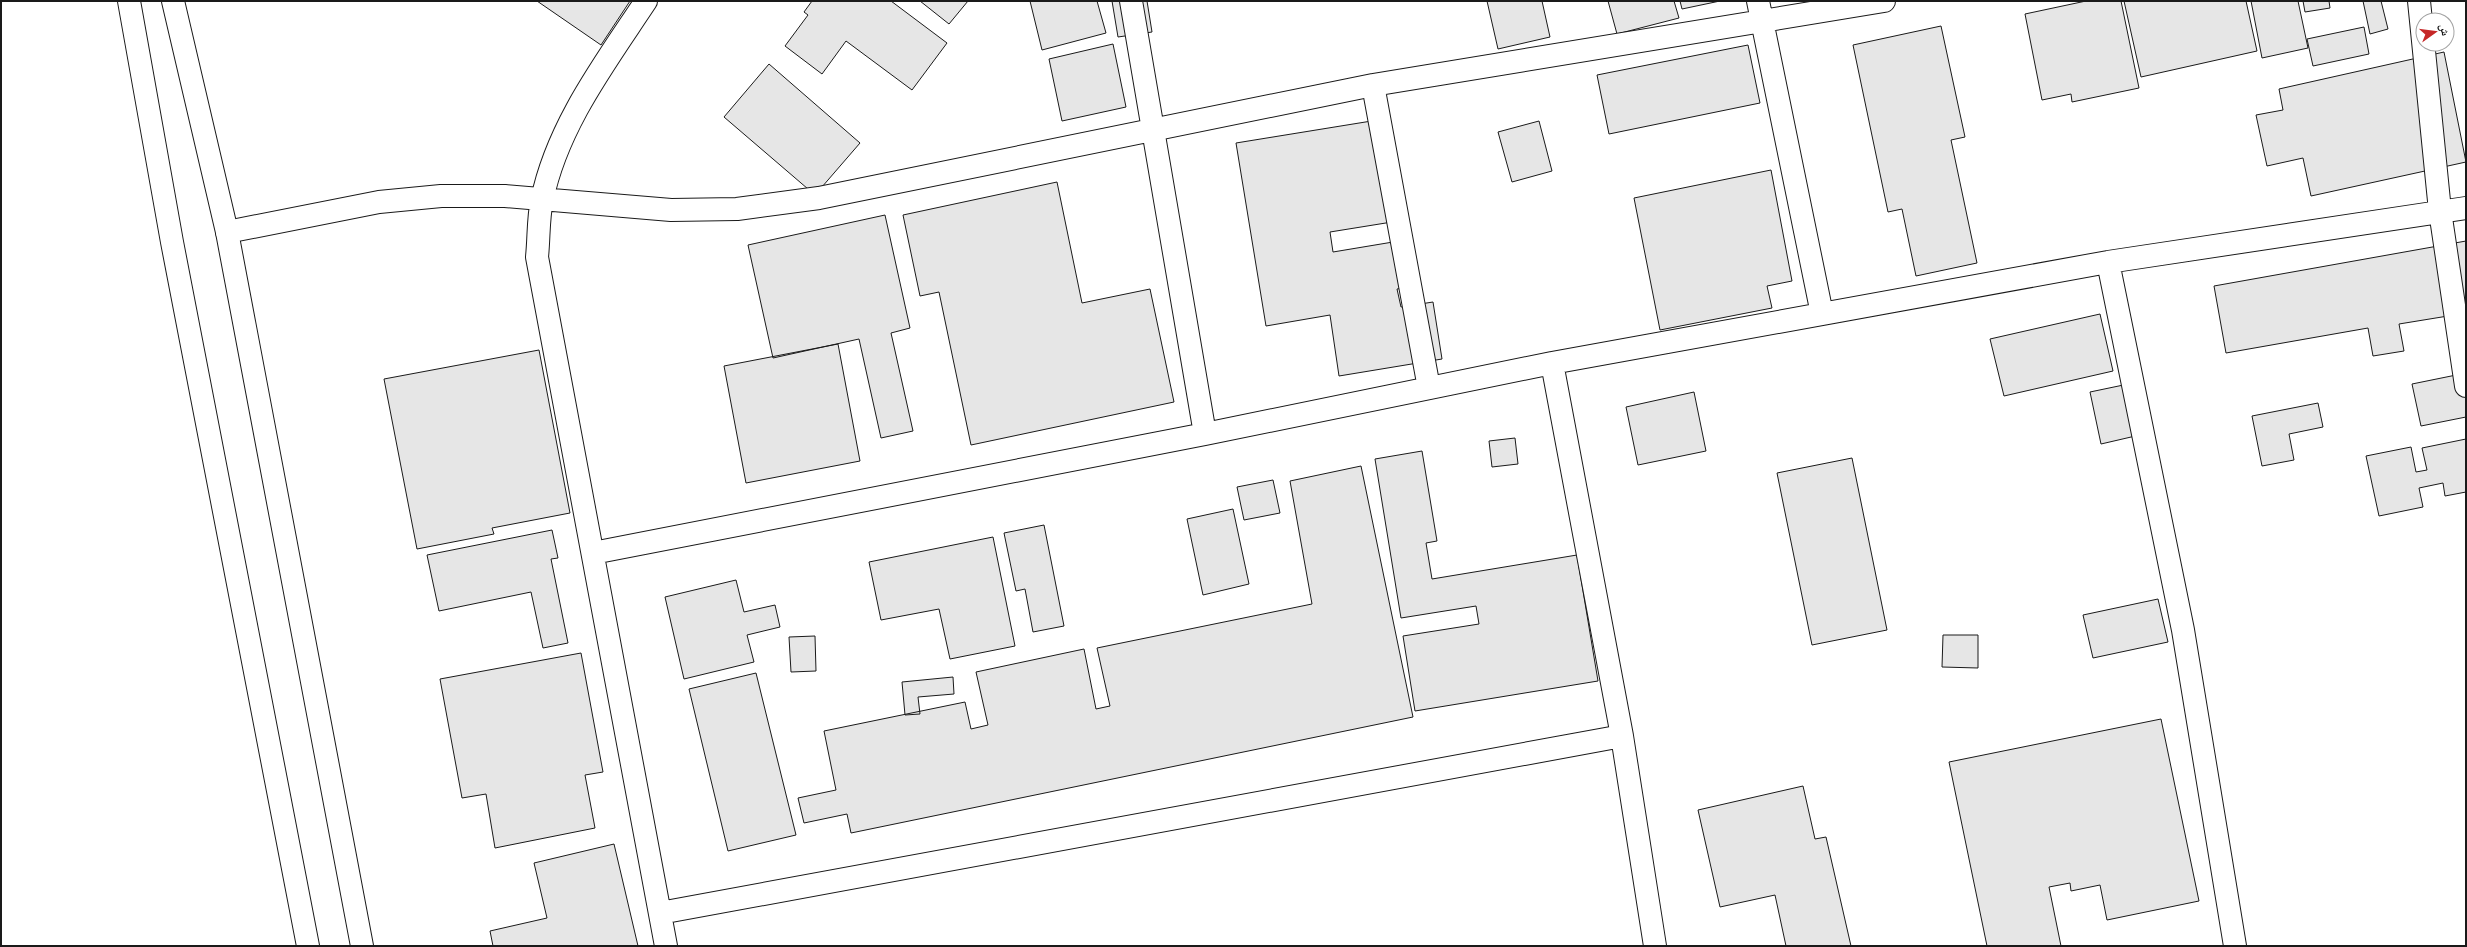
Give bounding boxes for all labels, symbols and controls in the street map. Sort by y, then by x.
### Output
north arrow [2415,12,2455,52]
text: ش [2436,23,2451,37]

